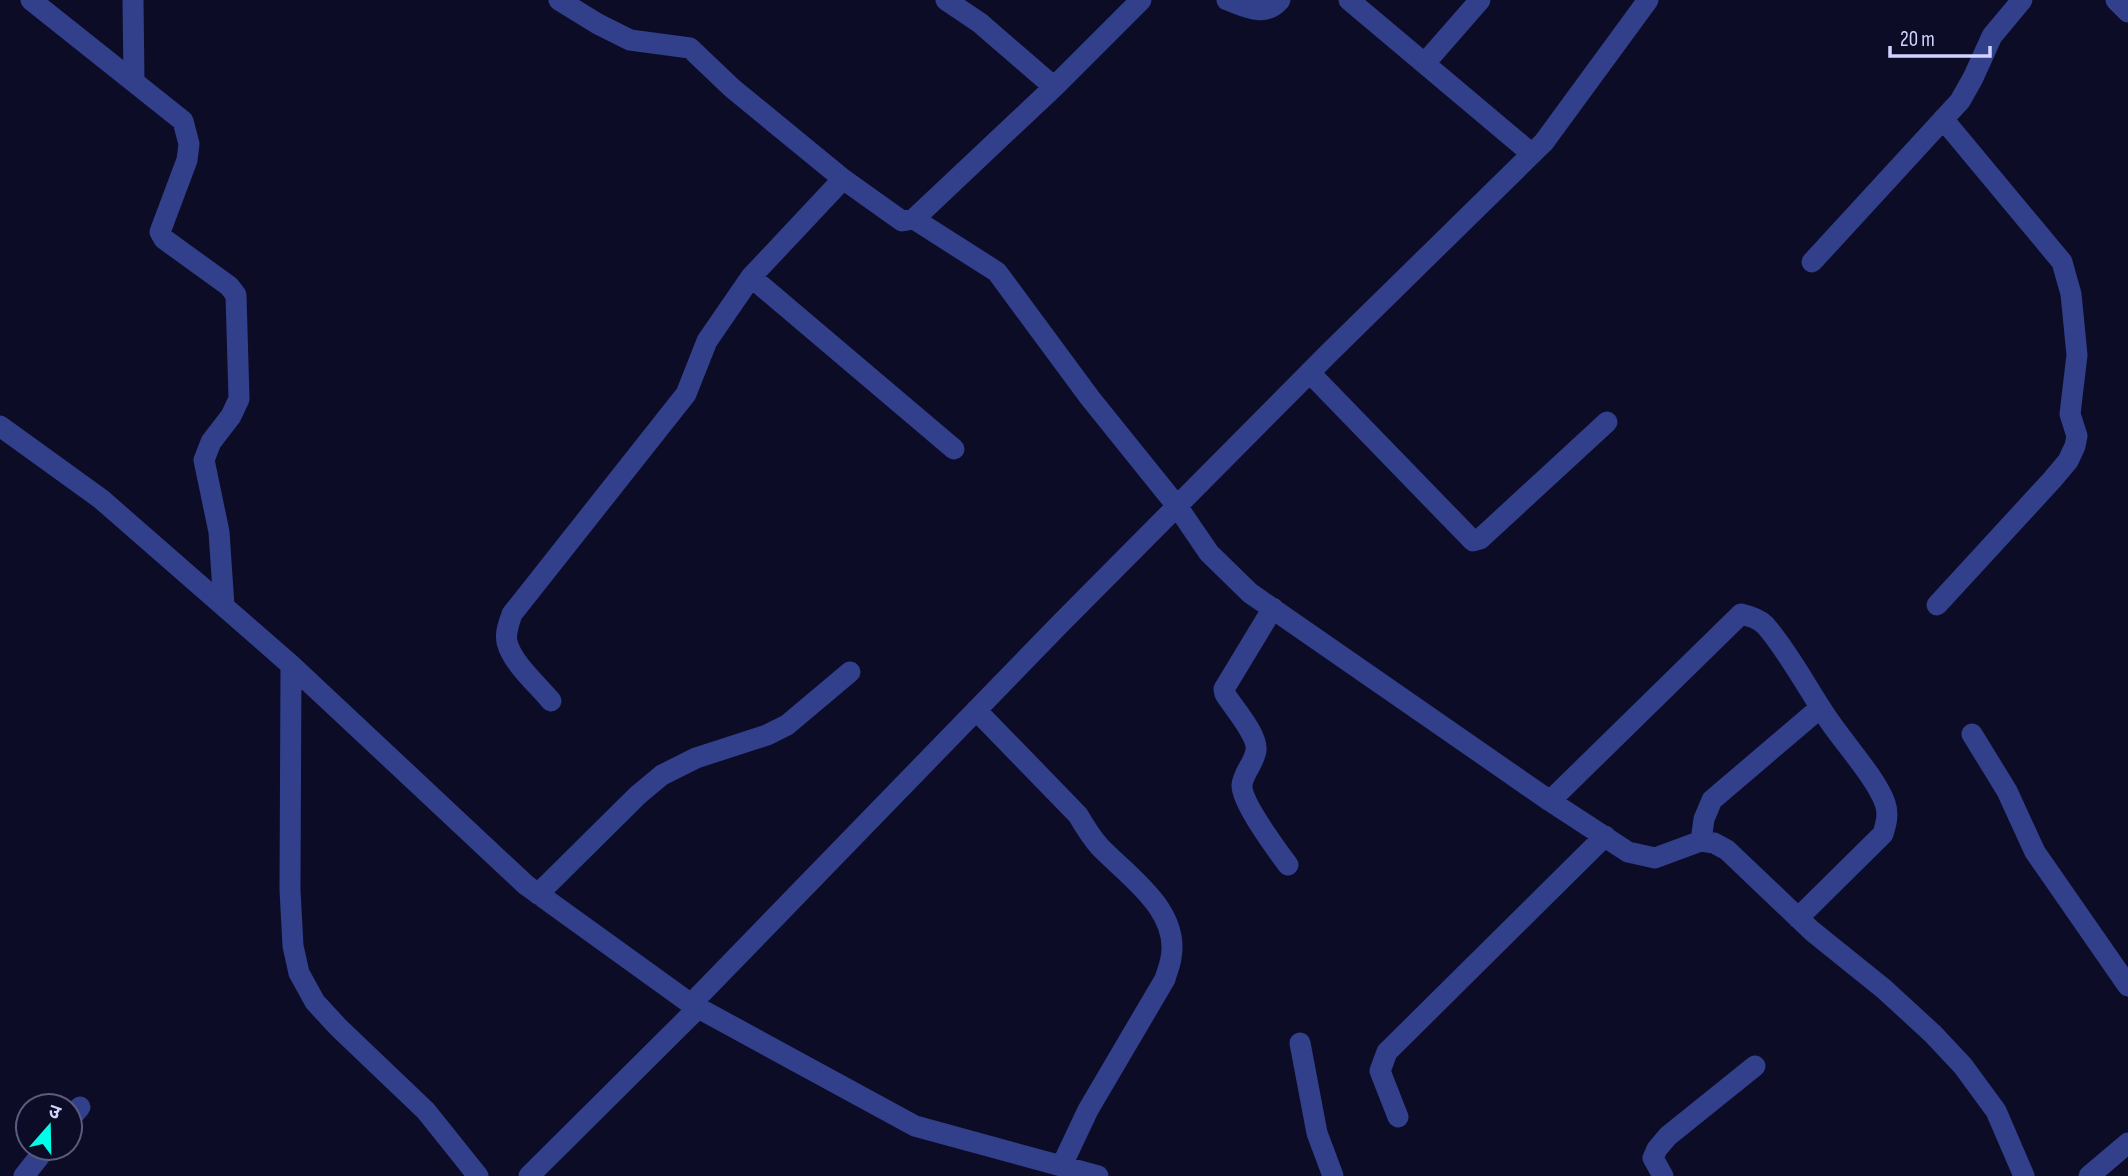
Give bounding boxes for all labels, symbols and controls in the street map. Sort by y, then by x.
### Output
scale bar [1890,14,1990,58]
text: 20 m [1900,27,1935,52]
north arrow [14,1092,84,1162]
text: उ [45,1100,64,1125]

